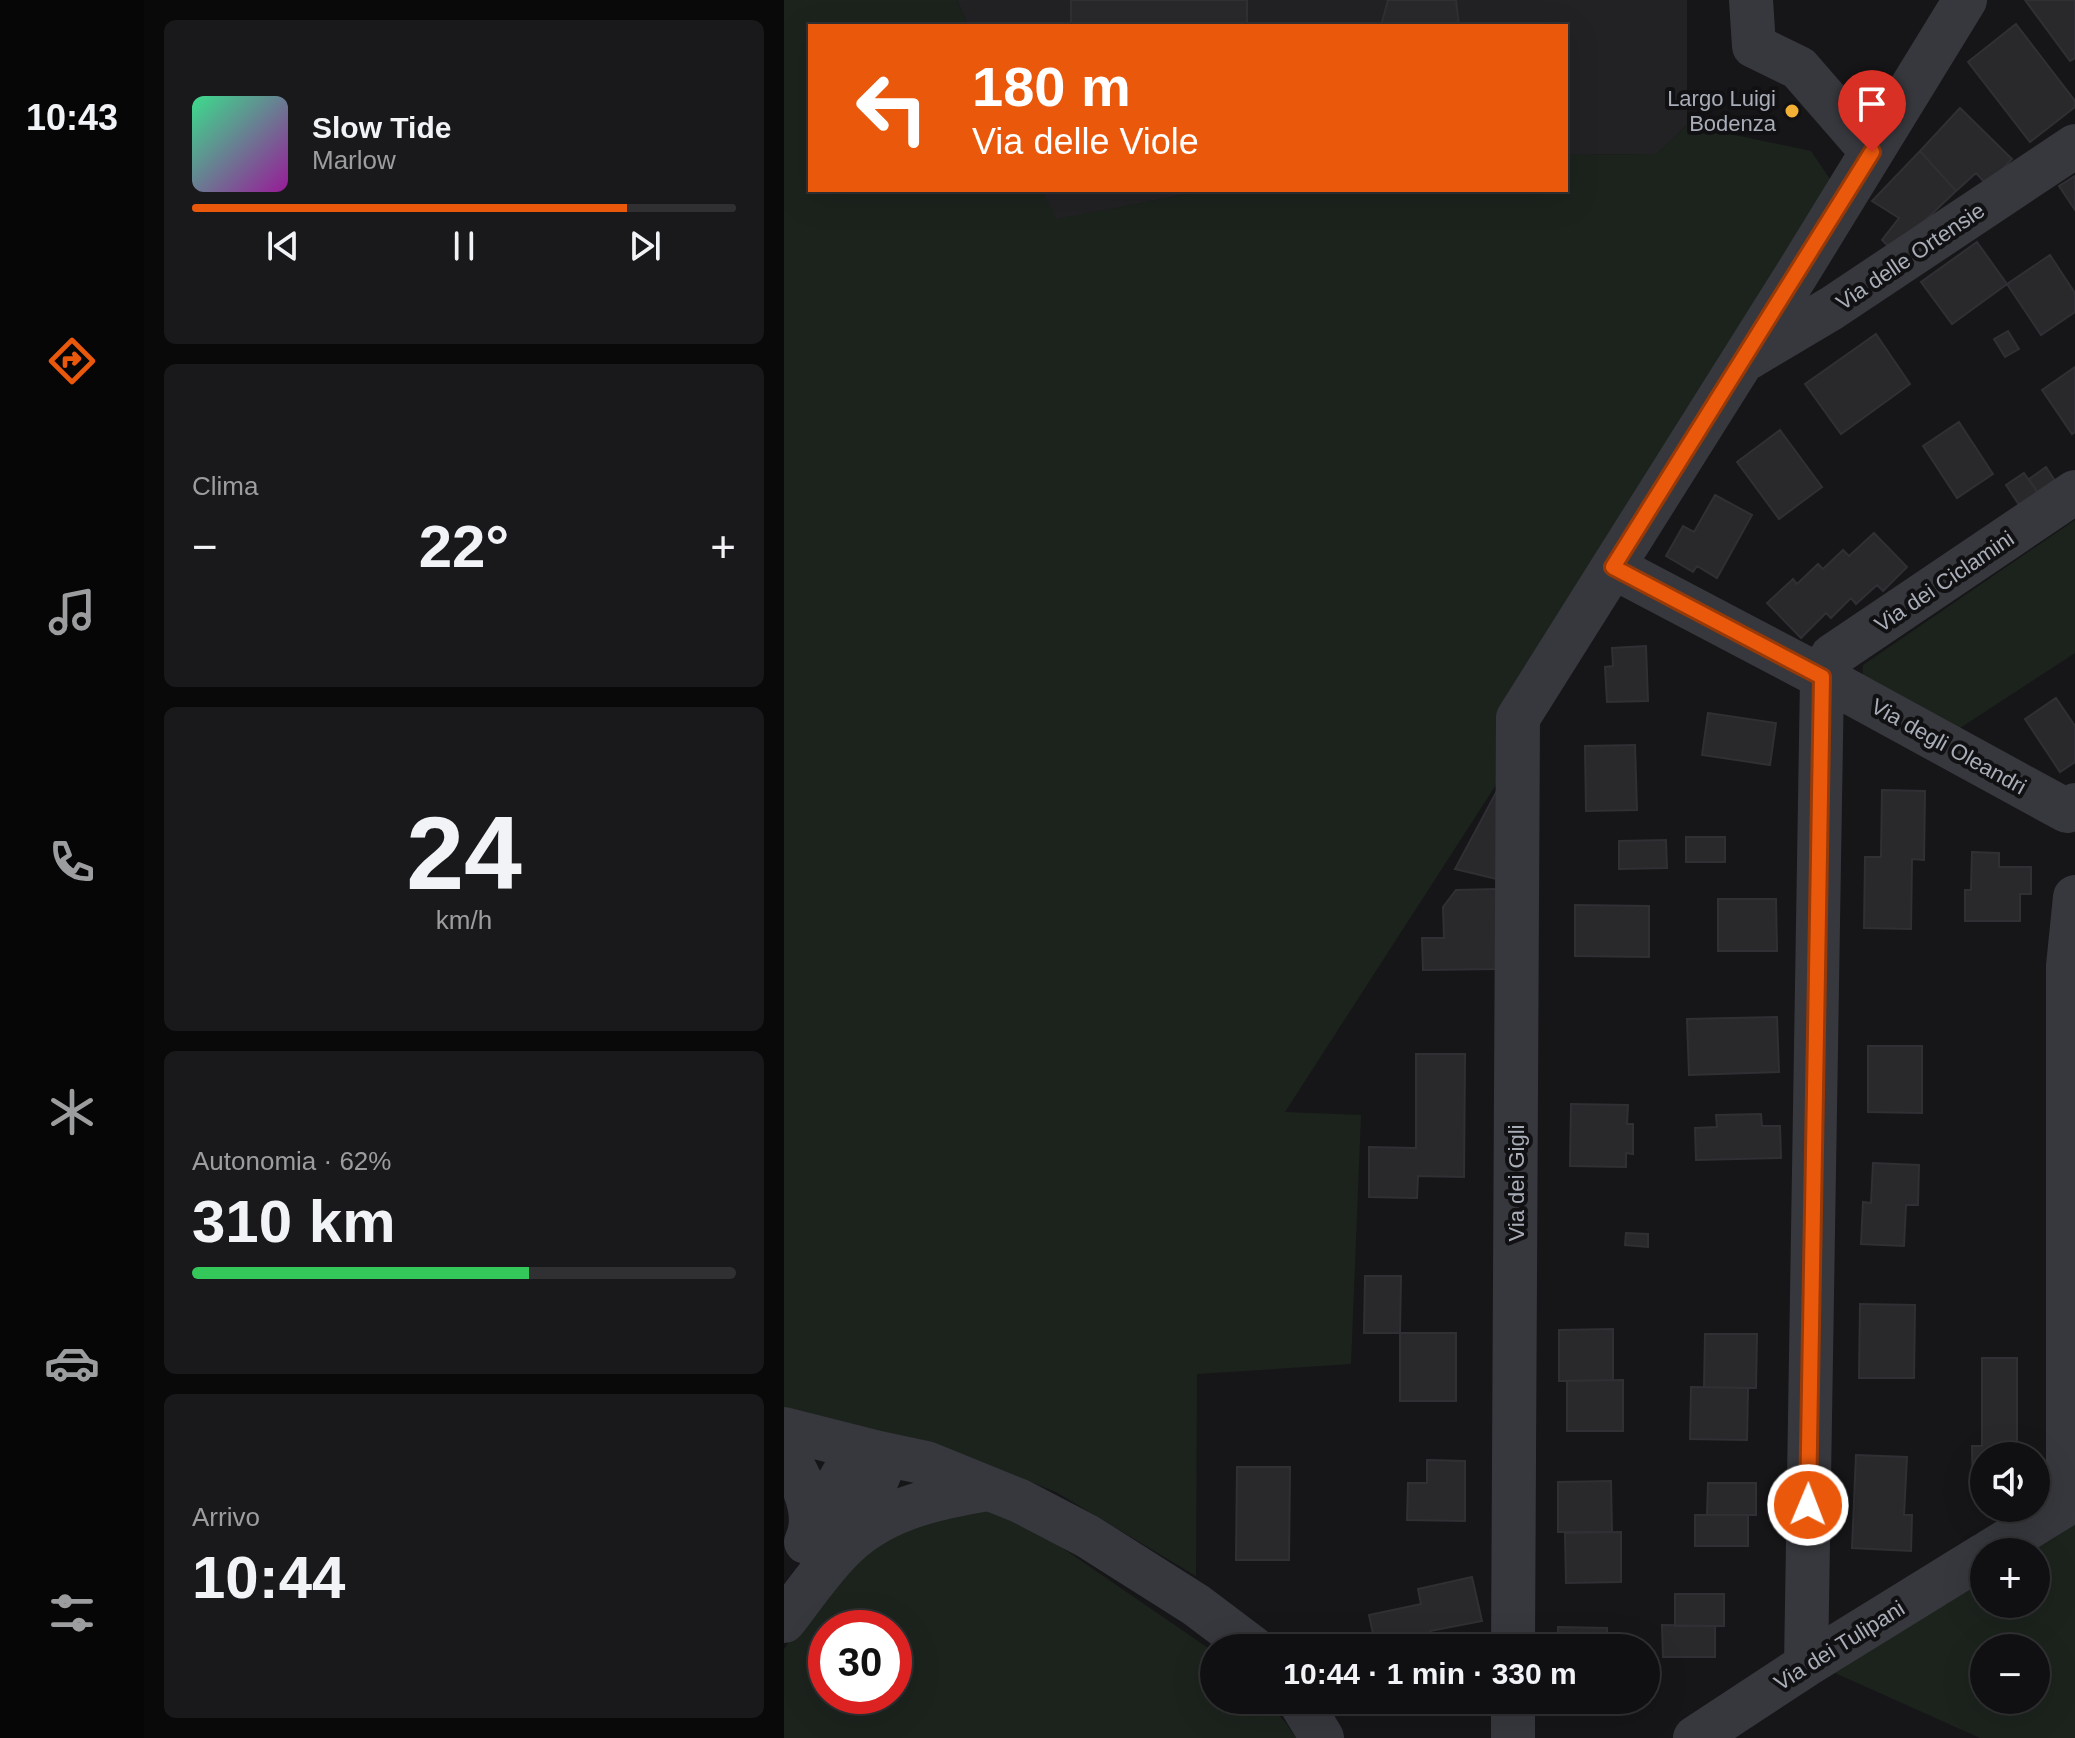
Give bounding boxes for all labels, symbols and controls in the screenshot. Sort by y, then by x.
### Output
text: 180 m [972,55,1131,118]
icon: left [840,56,944,160]
pin [1838,70,1906,152]
icon: arrive [1850,82,1894,126]
place label: Largo Luigi Bodenza [1667,86,1777,136]
text: 10:43 [26,97,118,138]
marker: Largo Luigi Bodenza [1783,102,1801,120]
text: Slow Tide [312,111,451,144]
text: Via delle Viole [972,121,1199,162]
text: Marlow [312,145,396,175]
street label: Via delle Ortensie [1831,198,1989,315]
icon: previous [261,224,305,268]
icon: pause [442,224,486,268]
icon: next [623,224,667,268]
icon: directions [44,333,100,389]
text: Clima [192,471,258,501]
text: 22° [419,513,509,580]
text: − [192,522,218,571]
text: + [710,522,736,571]
street label: Via dei Ciclamini [1870,526,2019,637]
icon: music [44,584,100,640]
street label: Via degli Oleandri [1867,694,2031,799]
text: 24 [406,795,522,911]
icon: phone [44,834,100,890]
text: km/h [436,905,492,935]
icon: climate [44,1084,100,1140]
street label: Via dei Gigli [1504,1125,1529,1242]
text: Autonomia · 62% [192,1146,391,1176]
text: 310 km [192,1188,396,1255]
icon: car [44,1335,100,1391]
map controls [1970,1442,2050,1714]
button: sound [1970,1442,2050,1522]
position arrow [1766,1463,1850,1547]
text: Arrivo [192,1502,260,1532]
button: + [1970,1538,2050,1618]
text: 10:44 [192,1544,345,1611]
icon: filters [44,1585,100,1641]
street label: Via dei Tulipani [1770,1595,1909,1695]
speed limit sign: 30 [808,1610,912,1714]
button: − [1970,1634,2050,1714]
text: 10:44 · 1 min · 330 m [1283,1657,1577,1690]

